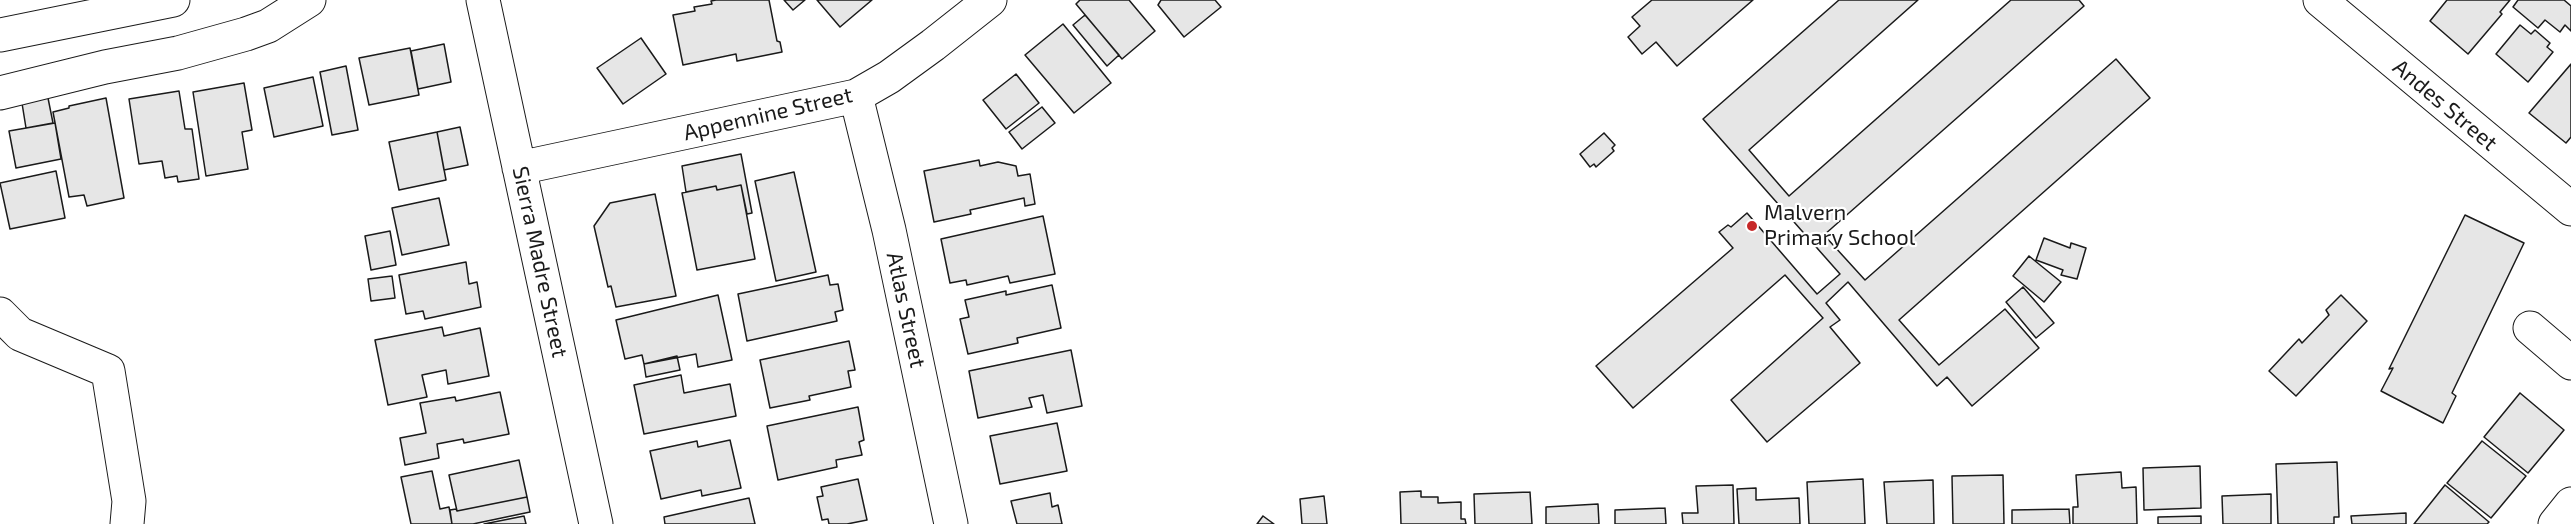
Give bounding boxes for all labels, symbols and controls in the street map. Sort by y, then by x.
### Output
street label: Andes Street [2387,54,2503,156]
street label: Appennine Street [681,82,855,146]
street label: Sierra Madre Street [507,164,573,360]
place label: Malvern Primary School [1764,200,1915,252]
marker: Malvern Primary School [1745,219,1759,233]
street label: Atlas Street [881,250,931,370]

